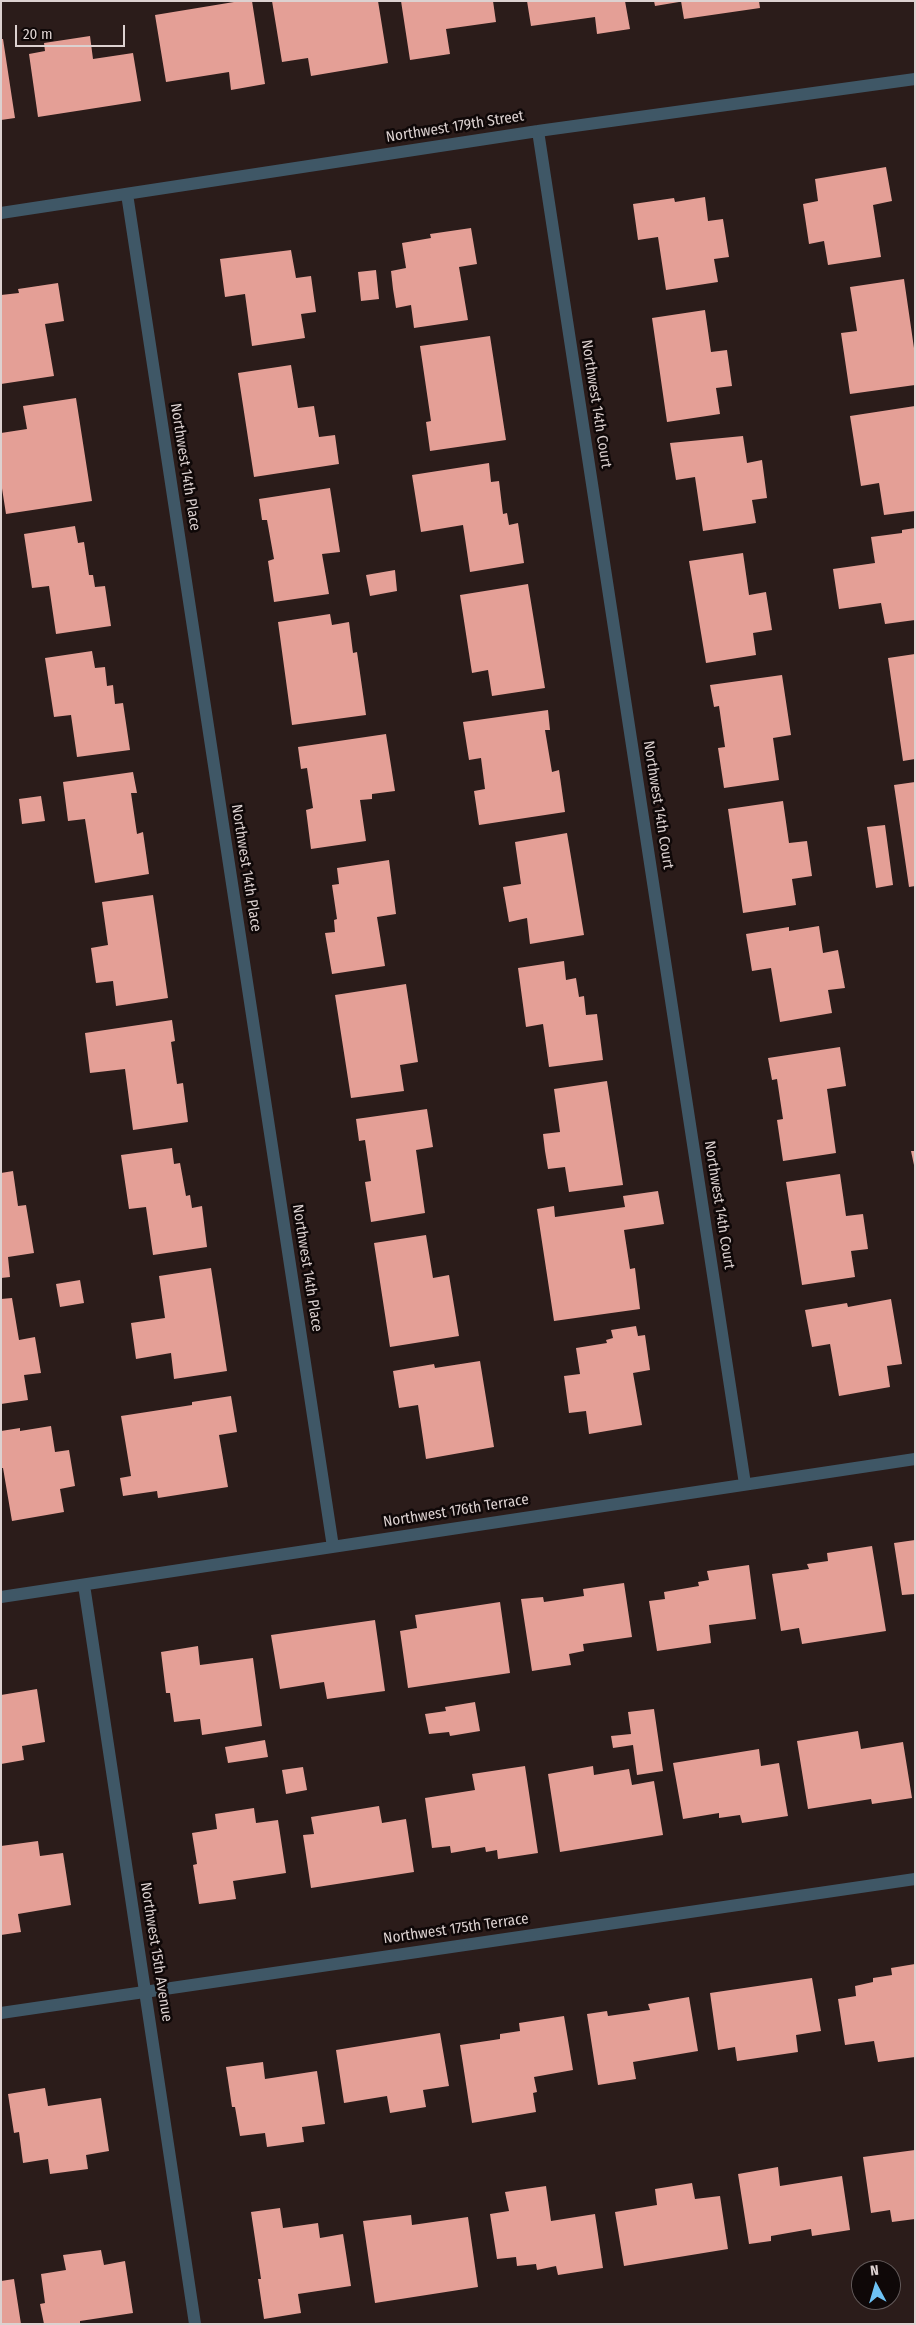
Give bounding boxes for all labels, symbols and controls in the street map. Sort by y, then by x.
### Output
scale bar [18,15,128,47]
text: 20 m [23,25,53,43]
street label: Northwest 179th Street [385,107,525,147]
street label: Northwest 14th Court [577,339,615,469]
street label: Northwest 14th Place [166,402,204,532]
street label: Northwest 14th Court [639,740,677,870]
street label: Northwest 14th Place [227,803,265,933]
street label: Northwest 14th Court [700,1140,738,1270]
street label: Northwest 14th Place [288,1203,326,1333]
street label: Northwest 176th Terrace [382,1491,530,1531]
street label: Northwest 15th Avenue [136,1881,176,2023]
street label: Northwest 175th Terrace [382,1910,530,1948]
north arrow [851,2260,901,2310]
text: N [869,2262,880,2279]

